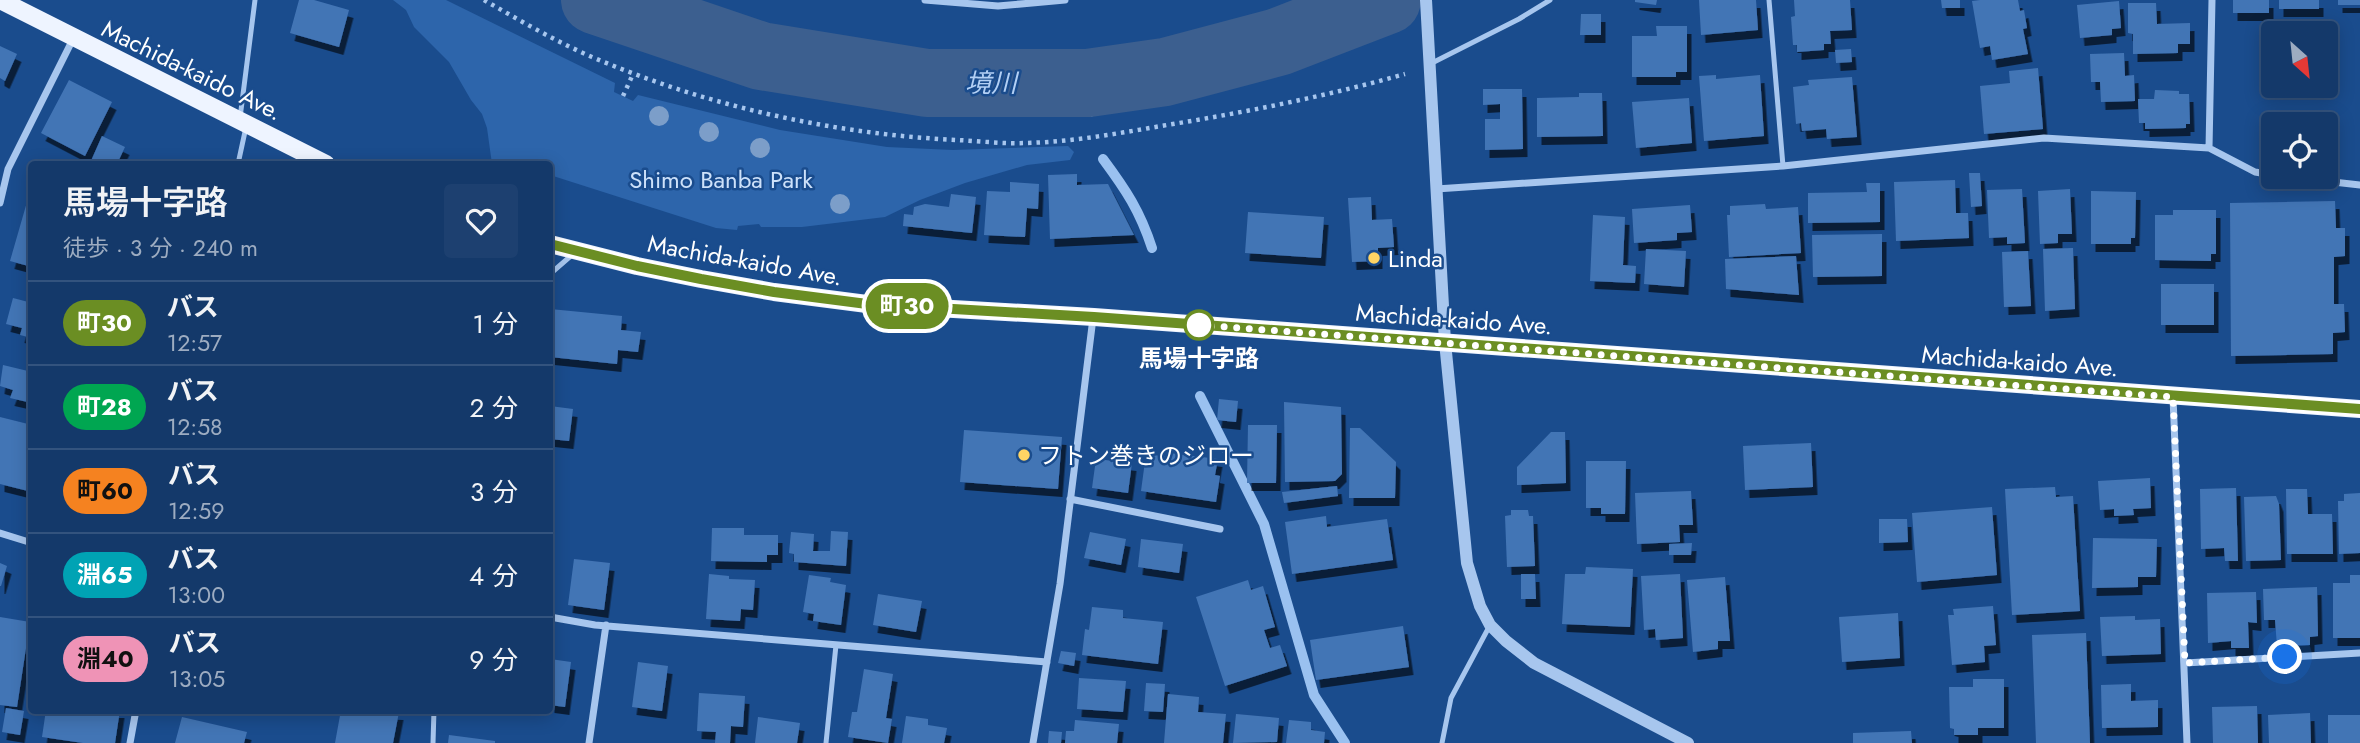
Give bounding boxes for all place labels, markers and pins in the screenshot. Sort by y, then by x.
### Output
place label: Linda [1388,241,1443,276]
marker: Linda [1366,250,1382,266]
marker: 馬場十字路 [1184,310,1214,340]
place label: 馬場十字路 [1139,341,1259,376]
place label: フトン巻きのジロー [1038,438,1254,473]
marker: フトン巻きのジロー [1016,447,1032,463]

